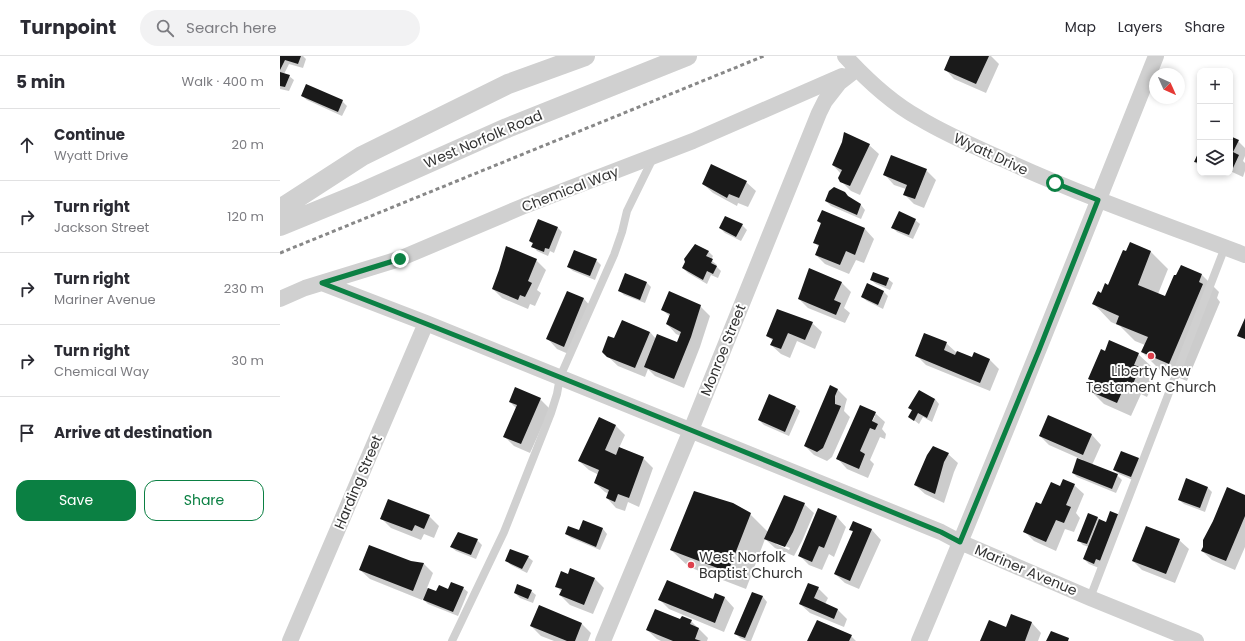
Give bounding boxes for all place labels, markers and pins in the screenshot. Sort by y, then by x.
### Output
marker: Liberty New Testament Church [1146,351,1156,361]
place label: Liberty New Testament Church [1086,361,1216,397]
place label: West Norfolk Baptist Church [699,547,803,583]
marker: West Norfolk Baptist Church [686,560,696,570]

